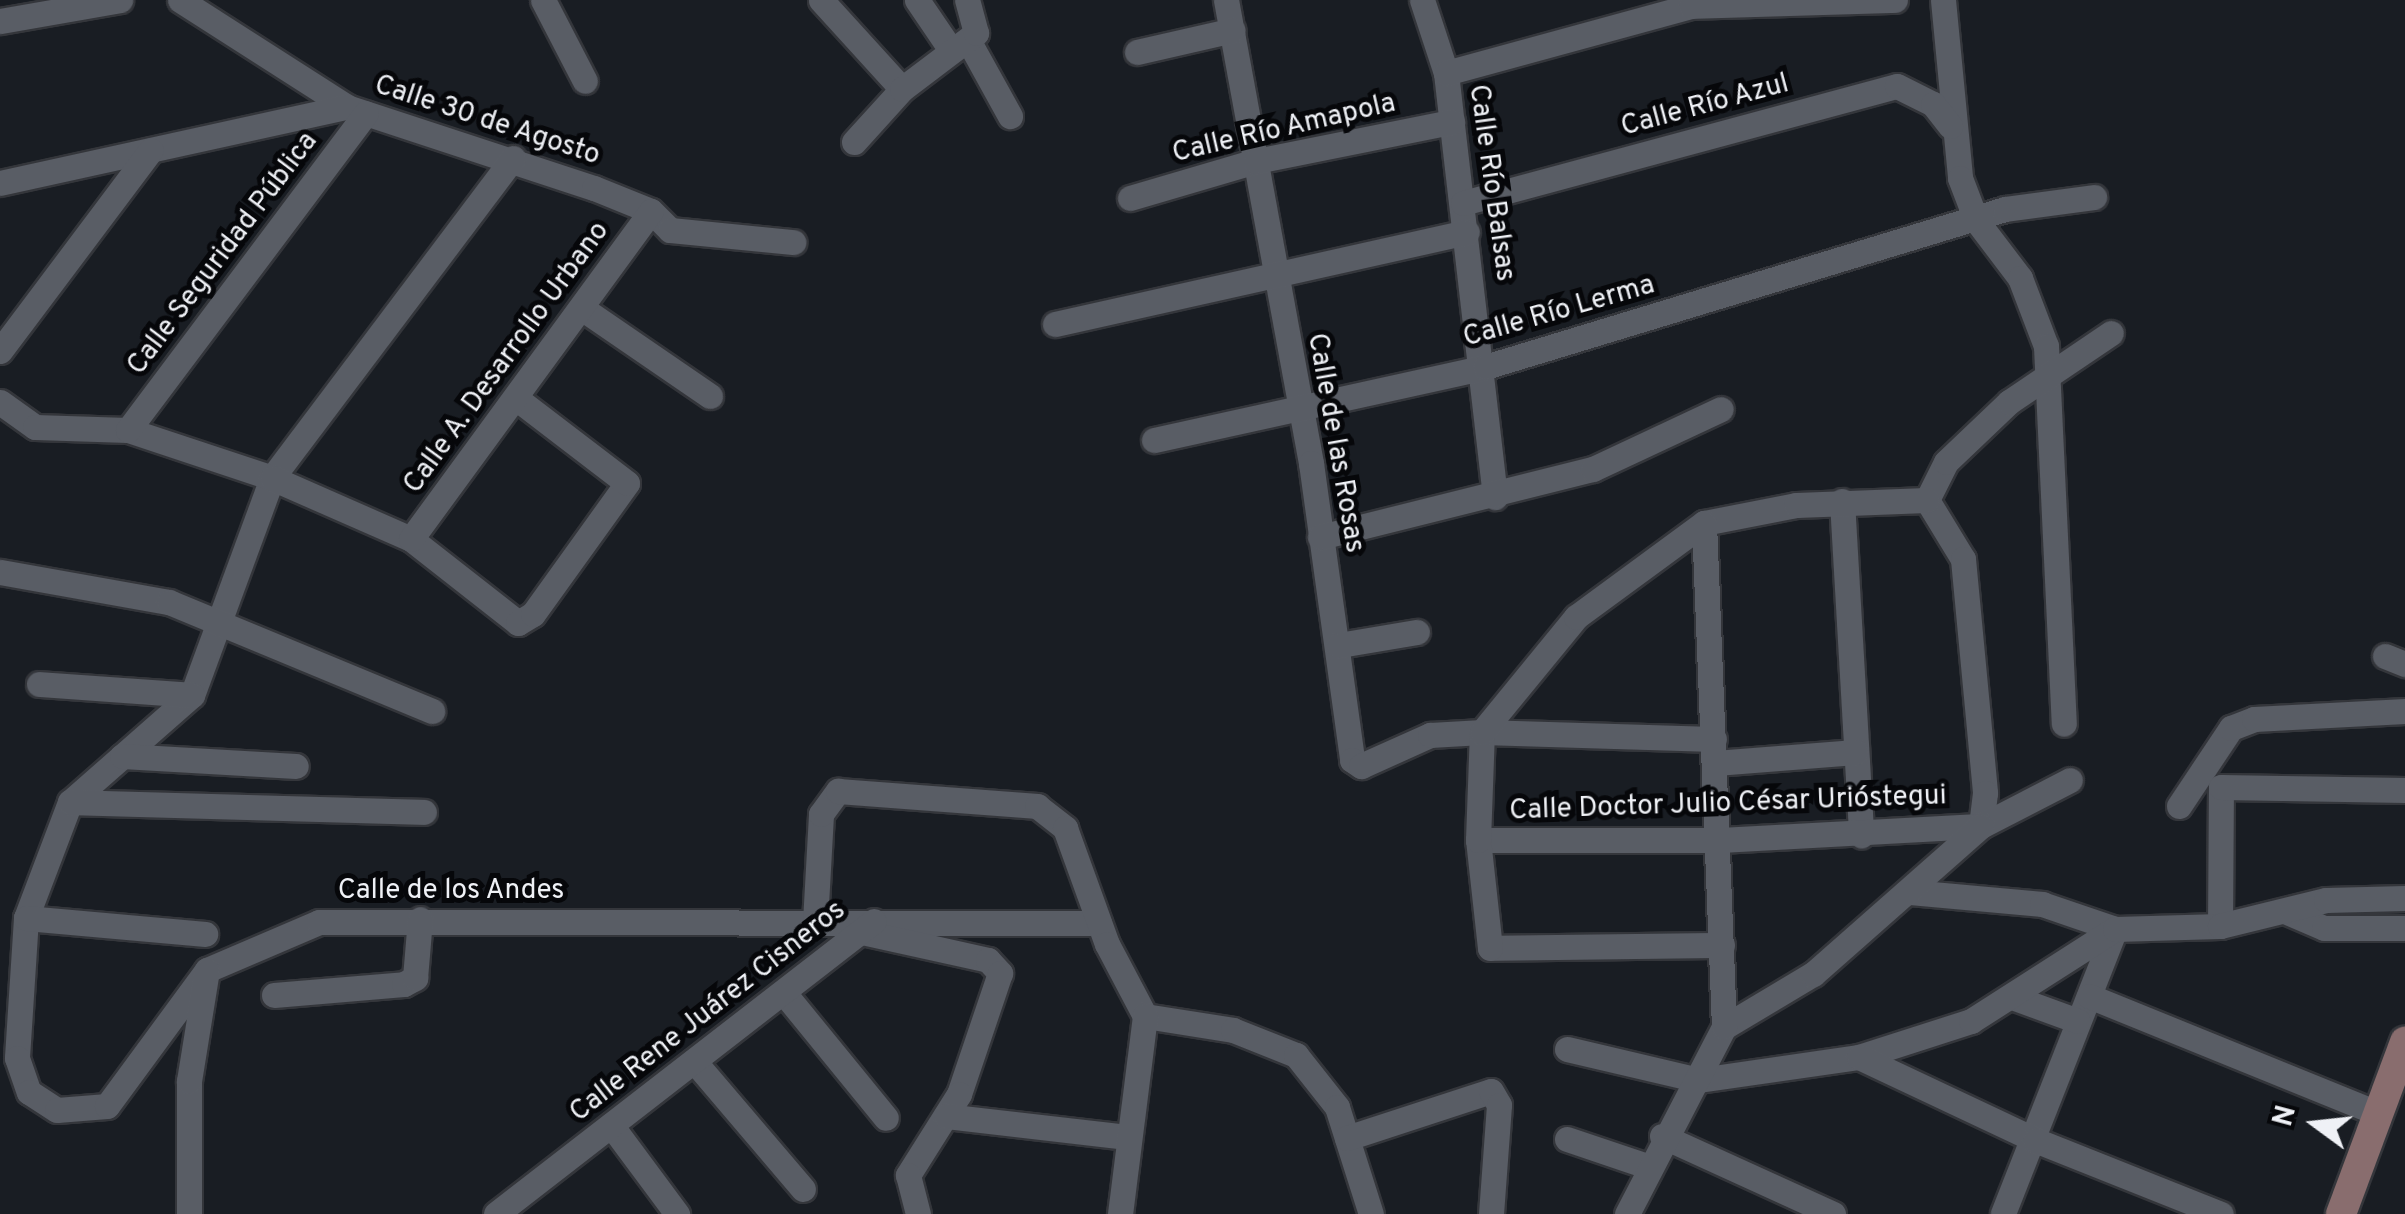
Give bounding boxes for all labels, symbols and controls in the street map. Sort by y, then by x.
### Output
street label: Calle Río Azul [1617,67,1793,145]
street label: Calle 30 de Agosto [370,69,604,173]
street label: Calle Río Balsas [1461,82,1521,284]
street label: Calle Río Amapola [1169,87,1399,171]
street label: Calle Seguridad Pública [121,126,325,382]
street label: Calle A. Desarrollo Urbano [397,215,617,501]
street label: Calle Río Lerma [1459,269,1659,355]
street label: Calle de las Rosas [1299,331,1371,555]
street label: Calle Doctor Julio César Urióstegui [1509,780,1947,828]
street label: Calle de los Andes [337,874,565,908]
street label: Calle Rene Juárez Cisneros [564,894,852,1130]
north arrow [2265,1074,2365,1174]
text: N [2266,1102,2306,1131]

